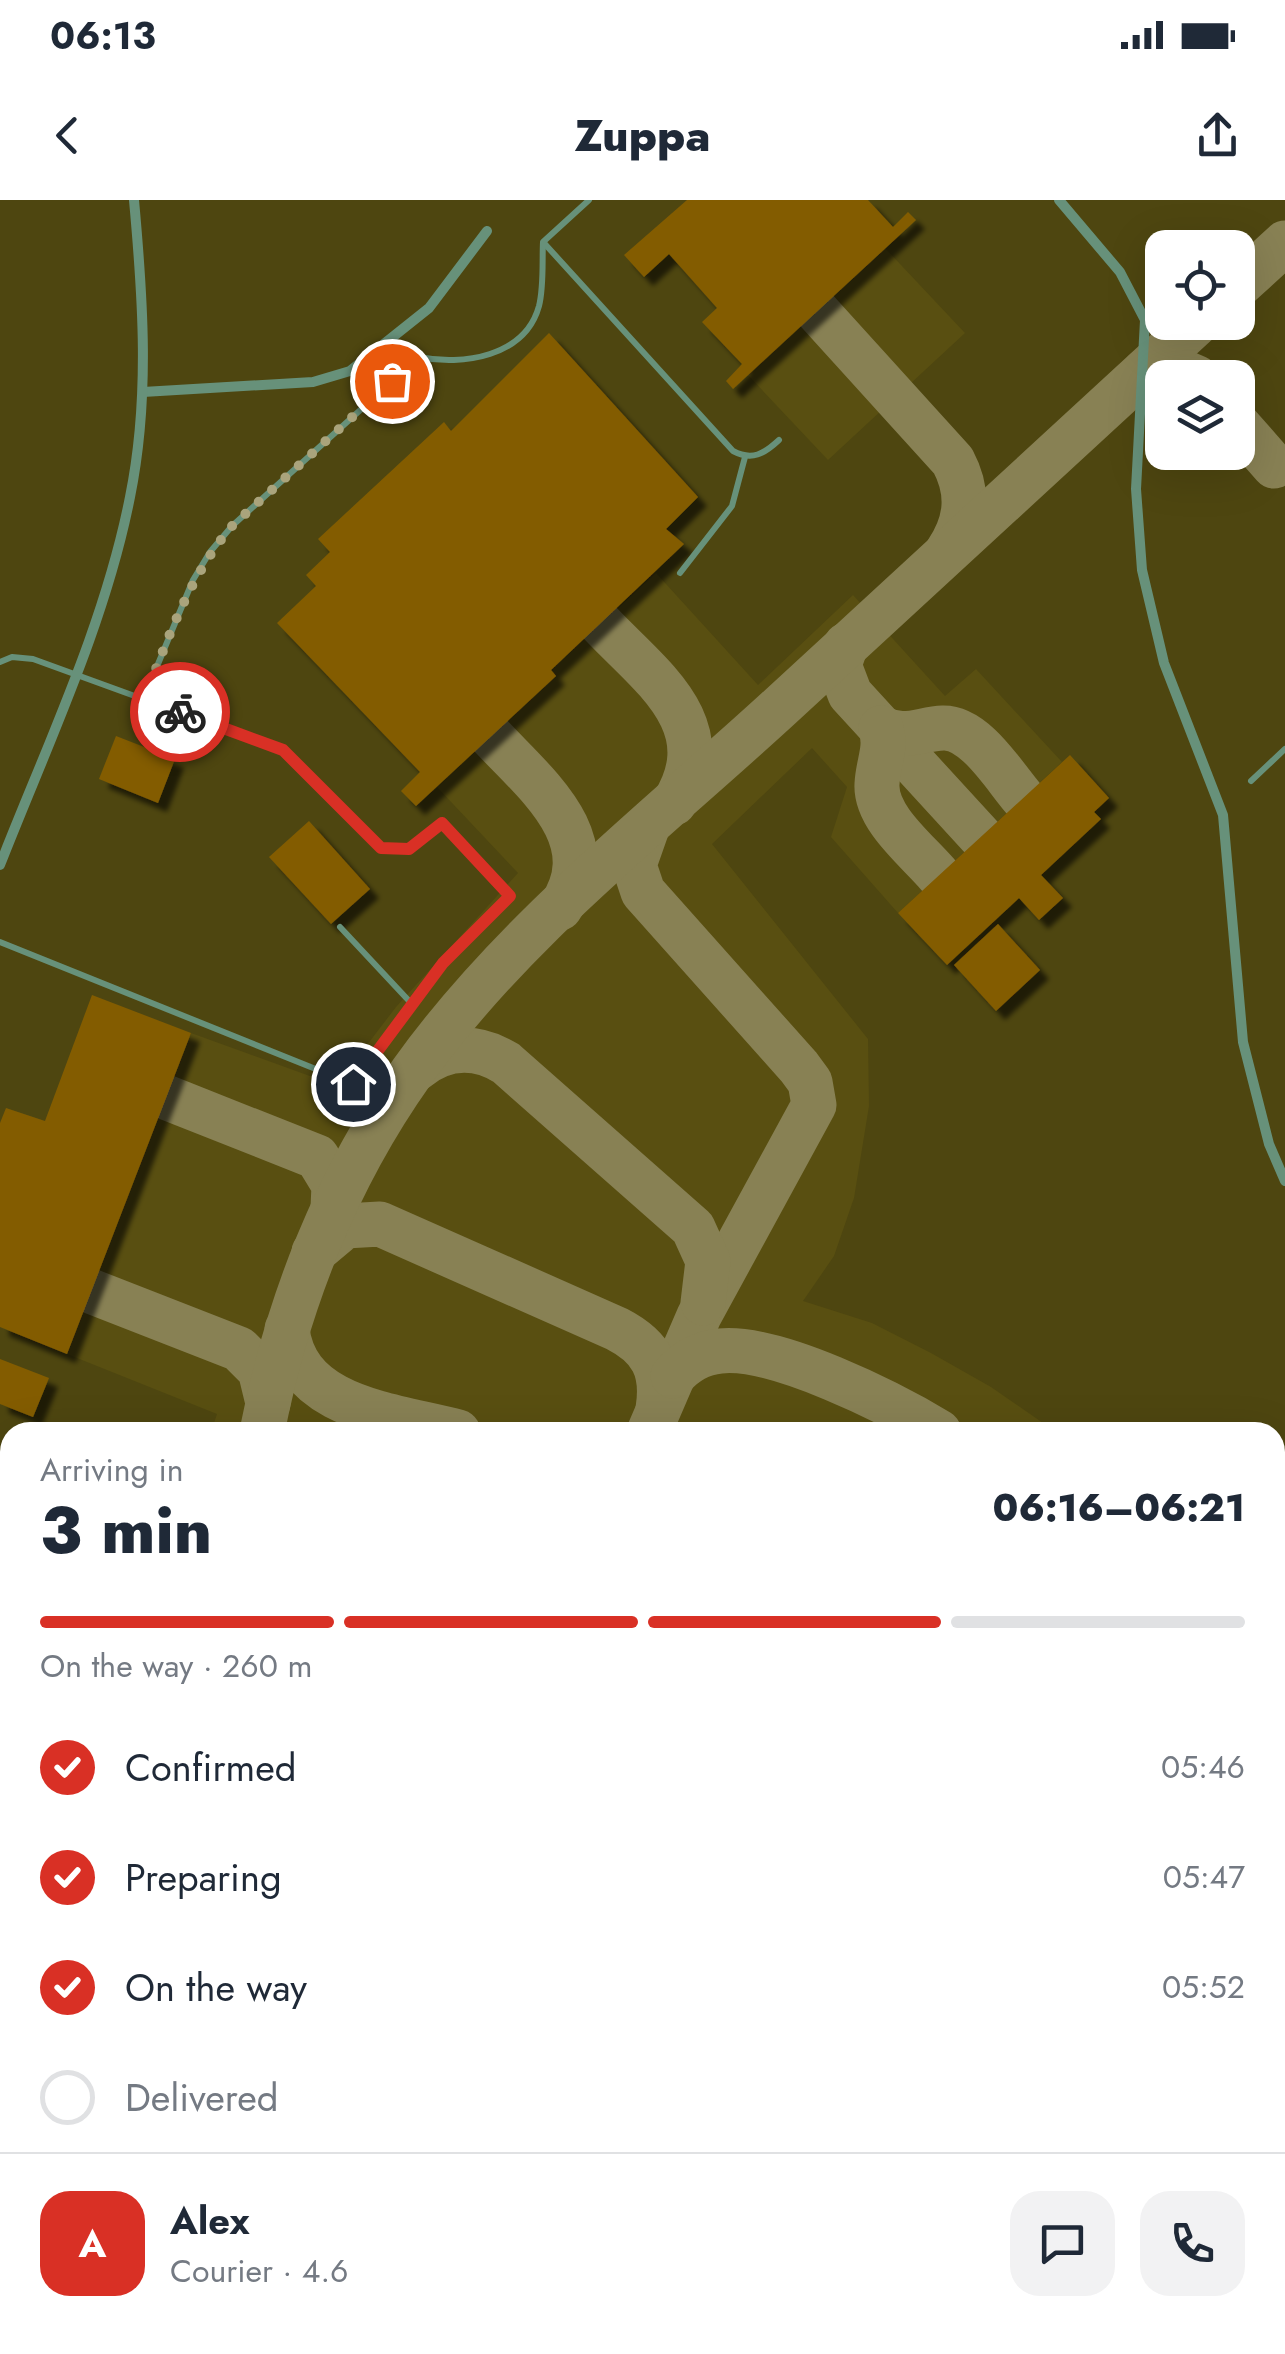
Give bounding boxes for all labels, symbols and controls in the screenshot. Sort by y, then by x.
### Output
text: 06:13 [50,8,156,63]
text: Zuppa [575,103,710,168]
icon: back [40,108,95,163]
icon: share [1190,108,1245,163]
map controls [1145,230,1255,470]
button: locate [1145,230,1255,340]
pin [350,339,435,424]
icon: bag [365,354,420,409]
button: layers [1145,360,1255,470]
courier [130,662,230,762]
icon: bike [153,685,208,740]
pin [311,1042,396,1127]
icon: home [326,1057,381,1112]
text: Arriving in [40,1447,184,1493]
text: 06:16–06:21 [993,1480,1245,1535]
text: 3 min [40,1483,212,1577]
text: On the way · 260 m [40,1643,313,1689]
icon: check [40,1740,95,1795]
text: Confirmed [125,1740,296,1795]
text: 05:46 [1161,1744,1245,1790]
icon: check [40,1850,95,1905]
text: Preparing [125,1850,282,1905]
text: 05:47 [1163,1854,1245,1900]
icon: check [40,1960,95,2015]
text: On the way [125,1960,307,2015]
text: 05:52 [1162,1964,1245,2010]
text: Delivered [125,2070,278,2125]
button: chat [1010,2191,1115,2296]
button: phone [1140,2191,1245,2296]
text: Alex [170,2193,250,2248]
text: A [79,2216,106,2271]
text: Courier · 4.6 [170,2248,348,2294]

